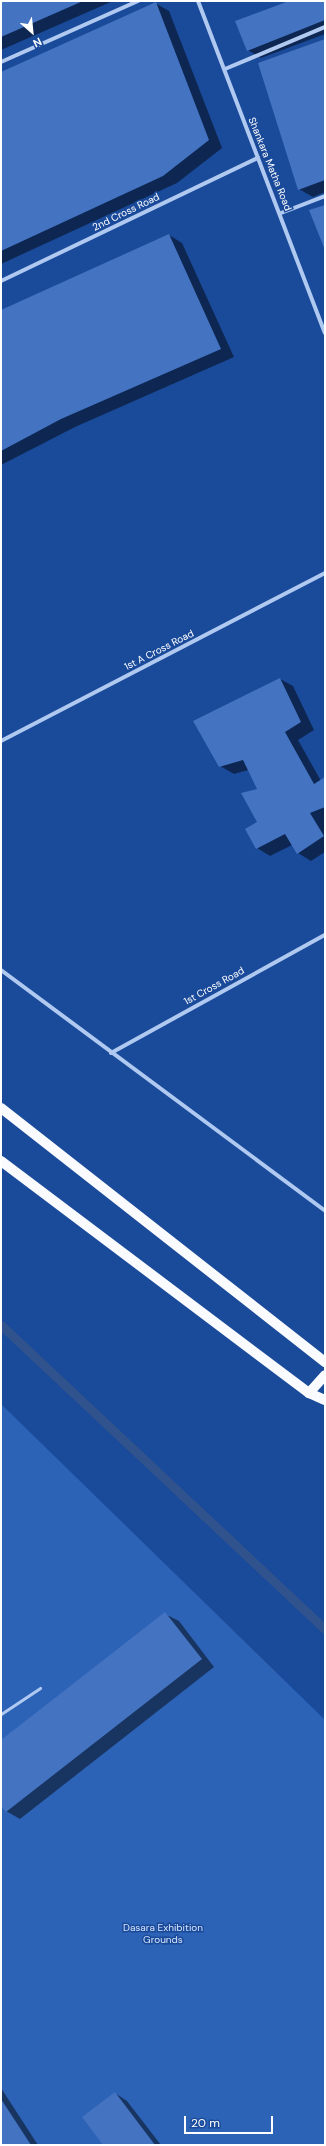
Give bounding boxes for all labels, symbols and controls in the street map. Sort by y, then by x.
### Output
north arrow [12,12,52,52]
text: N [31,35,44,51]
street label: Shankara Matha Road [246,116,294,212]
street label: 2nd Cross Road [91,191,161,233]
street label: 1st A Cross Road [122,627,196,673]
street label: 1st Cross Road [182,964,246,1008]
park label: Dasara Exhibition Grounds [123,1921,203,1944]
scale bar [186,2108,275,2134]
text: 20 m [191,2115,220,2131]

